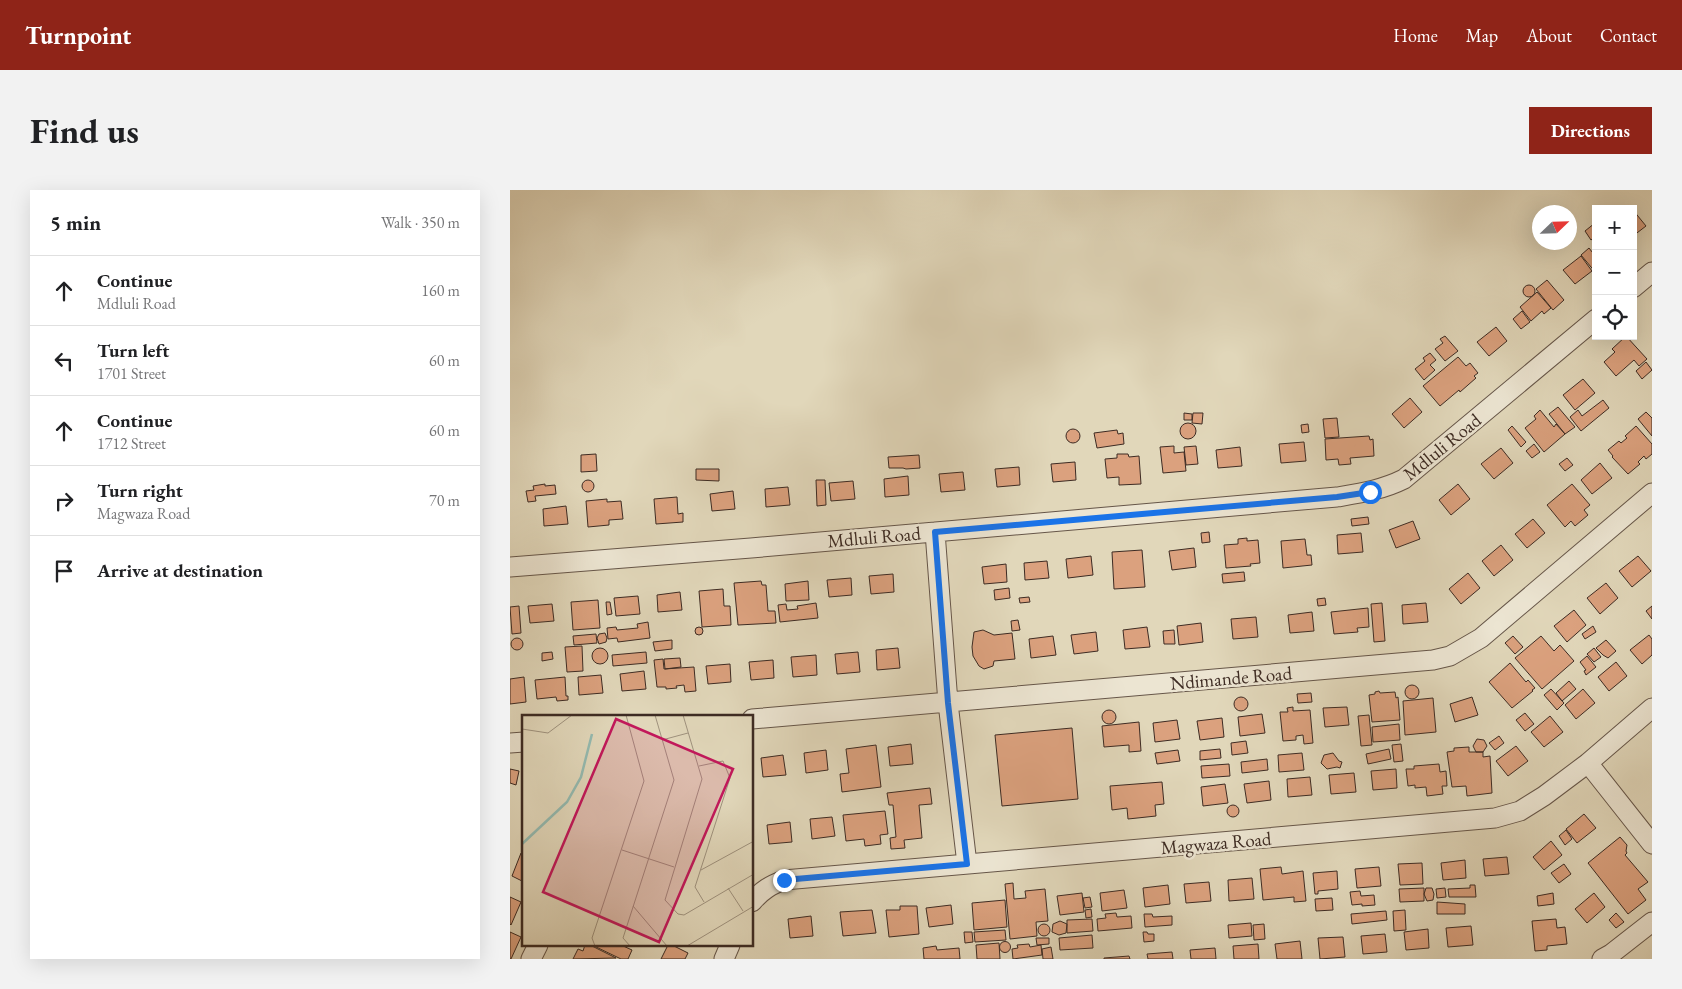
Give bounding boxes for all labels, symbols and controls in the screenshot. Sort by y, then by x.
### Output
text: Turnpoint [25,20,131,51]
text: Home [1393,24,1438,47]
text: Map [1466,24,1498,47]
text: About [1526,24,1572,47]
text: Contact [1600,24,1657,47]
button: Directions [1529,107,1652,154]
text: Find us [30,108,139,153]
north arrow [1532,205,1577,250]
map controls [1592,205,1637,340]
button: + [1592,205,1637,250]
text: 5 min [50,209,101,236]
text: Walk · 350 m [381,212,460,233]
button: − [1592,250,1637,295]
text: Continue [97,268,172,293]
icon: ahead [50,277,78,305]
text: 160 m [421,280,460,301]
text: Mdluli Road [97,293,176,314]
button: locate [1592,295,1637,340]
text: Turn left [97,338,169,363]
icon: left [50,347,78,375]
text: 60 m [429,350,460,371]
text: 1701 Street [97,363,166,384]
text: Continue [97,408,172,433]
street label: Mdluli Road [1398,408,1487,486]
icon: ahead [50,417,78,445]
text: 60 m [429,420,460,441]
text: 1712 Street [97,433,166,454]
text: Turn right [97,478,183,503]
route start [1359,481,1382,504]
icon: right [50,487,78,515]
text: 70 m [429,490,460,511]
text: Magwaza Road [97,503,190,524]
street label: Mdluli Road [826,520,922,554]
icon: arrive [50,557,78,585]
text: Arrive at destination [97,558,263,583]
street label: Ndimande Road [1169,660,1293,696]
inset map [522,715,754,946]
street label: Magwaza Road [1160,826,1273,860]
route end [773,869,796,892]

